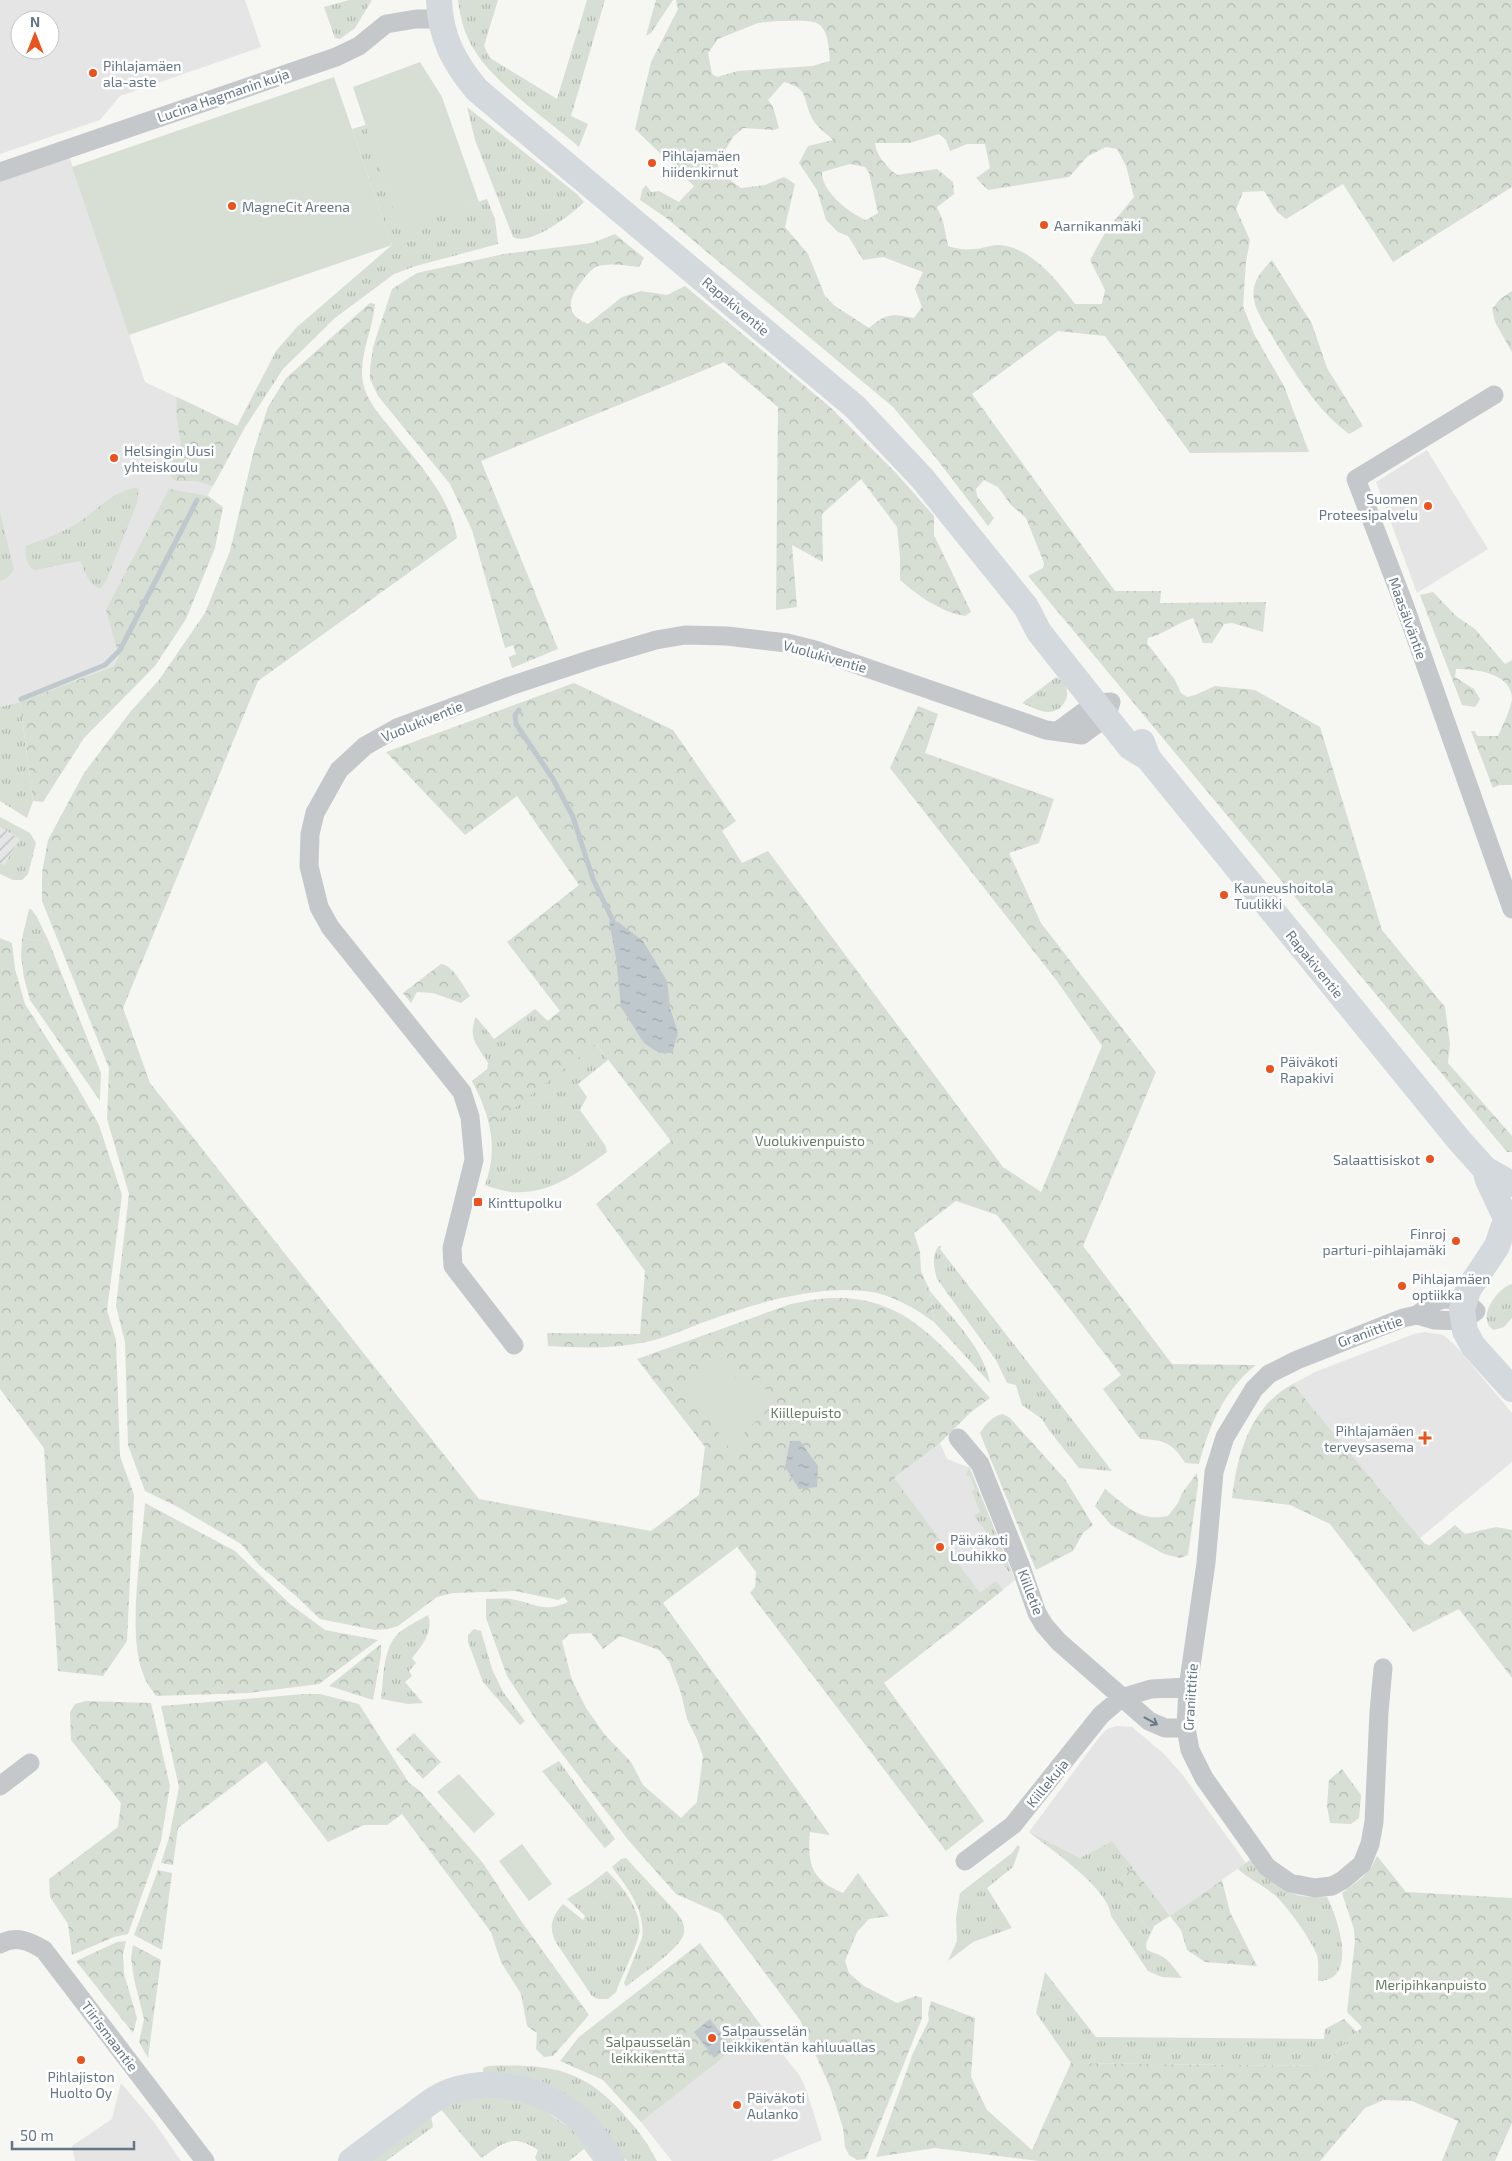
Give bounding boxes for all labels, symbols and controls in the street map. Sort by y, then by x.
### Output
north arrow [10,10,60,60]
text: N [30,13,40,30]
place label: Pihlajamäen ala-aste [103,57,182,90]
street label: Lucina Hagmanin kuja [155,64,291,126]
marker: Pihlajamäen ala-aste [87,67,99,79]
place label: Pihlajamäen hiidenkirnut [662,147,741,180]
marker: Pihlajamäen hiidenkirnut [646,157,658,169]
place label: MagneCit Areena [242,198,350,215]
marker: MagneCit Areena [226,200,238,212]
place label: Aarnikanmäki [1054,217,1141,234]
marker: Aarnikanmäki [1038,219,1050,231]
street label: Rapakiventie [699,273,773,339]
place label: Helsingin Uusi yhteiskoulu [124,442,214,475]
marker: Helsingin Uusi yhteiskoulu [108,452,120,464]
place label: Suomen Proteesipalvelu [1319,490,1418,523]
marker: Suomen Proteesipalvelu [1422,500,1434,512]
street label: Maasälväntie [1385,575,1431,661]
street label: Vuolukiventie [781,636,869,676]
street label: Vuolukiventie [379,697,465,745]
place label: Kauneushoitola Tuulikki [1234,879,1333,912]
marker: Kauneushoitola Tuulikki [1218,889,1230,901]
street label: Rapakiventie [1283,927,1347,1001]
place label: Päiväkoti Rapakivi [1280,1053,1338,1086]
marker: Päiväkoti Rapakivi [1264,1063,1276,1075]
park label: Vuolukivenpuisto [755,1132,865,1149]
place label: Salaattisiskot [1333,1151,1420,1168]
marker: Salaattisiskot [1424,1153,1436,1165]
place label: Kinttupolku [488,1194,562,1211]
marker: Kinttupolku [472,1196,484,1208]
place label: Finroj parturi-pihlajamäki [1323,1225,1446,1258]
marker: Finroj parturi-pihlajamäki [1450,1235,1462,1247]
place label: Pihlajamäen optiikka [1412,1270,1491,1303]
marker: Pihlajamäen optiikka [1396,1280,1408,1292]
street label: Graniittitie [1335,1311,1405,1351]
park label: Kiillepuisto [770,1404,842,1421]
place label: Pihlajamäen terveysasema [1324,1422,1414,1455]
marker: Pihlajamäen terveysasema [1418,1431,1432,1445]
place label: Päiväkoti Louhikko [950,1531,1008,1564]
marker: Päiväkoti Louhikko [934,1541,946,1553]
street label: Kiilletie [1015,1567,1047,1617]
street label: Graniittitie [1179,1663,1201,1731]
one-way arrow [1143,1716,1157,1726]
street label: Kiillekuja [1022,1755,1072,1811]
park label: Meripihkanpuisto [1375,1976,1487,1993]
street label: Tiirismaantie [78,1998,142,2074]
place label: Salpausselän leikkikentän kahluuallas [722,2022,876,2055]
marker: Salpausselän leikkikentän kahluuallas [706,2032,718,2044]
park label: Salpausselän leikkikenttä [605,2033,691,2066]
marker: Pihlajiston Huolto Oy [75,2054,87,2066]
place label: Pihlajiston Huolto Oy [47,2068,115,2101]
place label: Päiväkoti Aulanko [747,2089,805,2122]
marker: Päiväkoti Aulanko [731,2099,743,2111]
scale bar [12,2118,135,2150]
text: 50 m [20,2126,54,2144]

